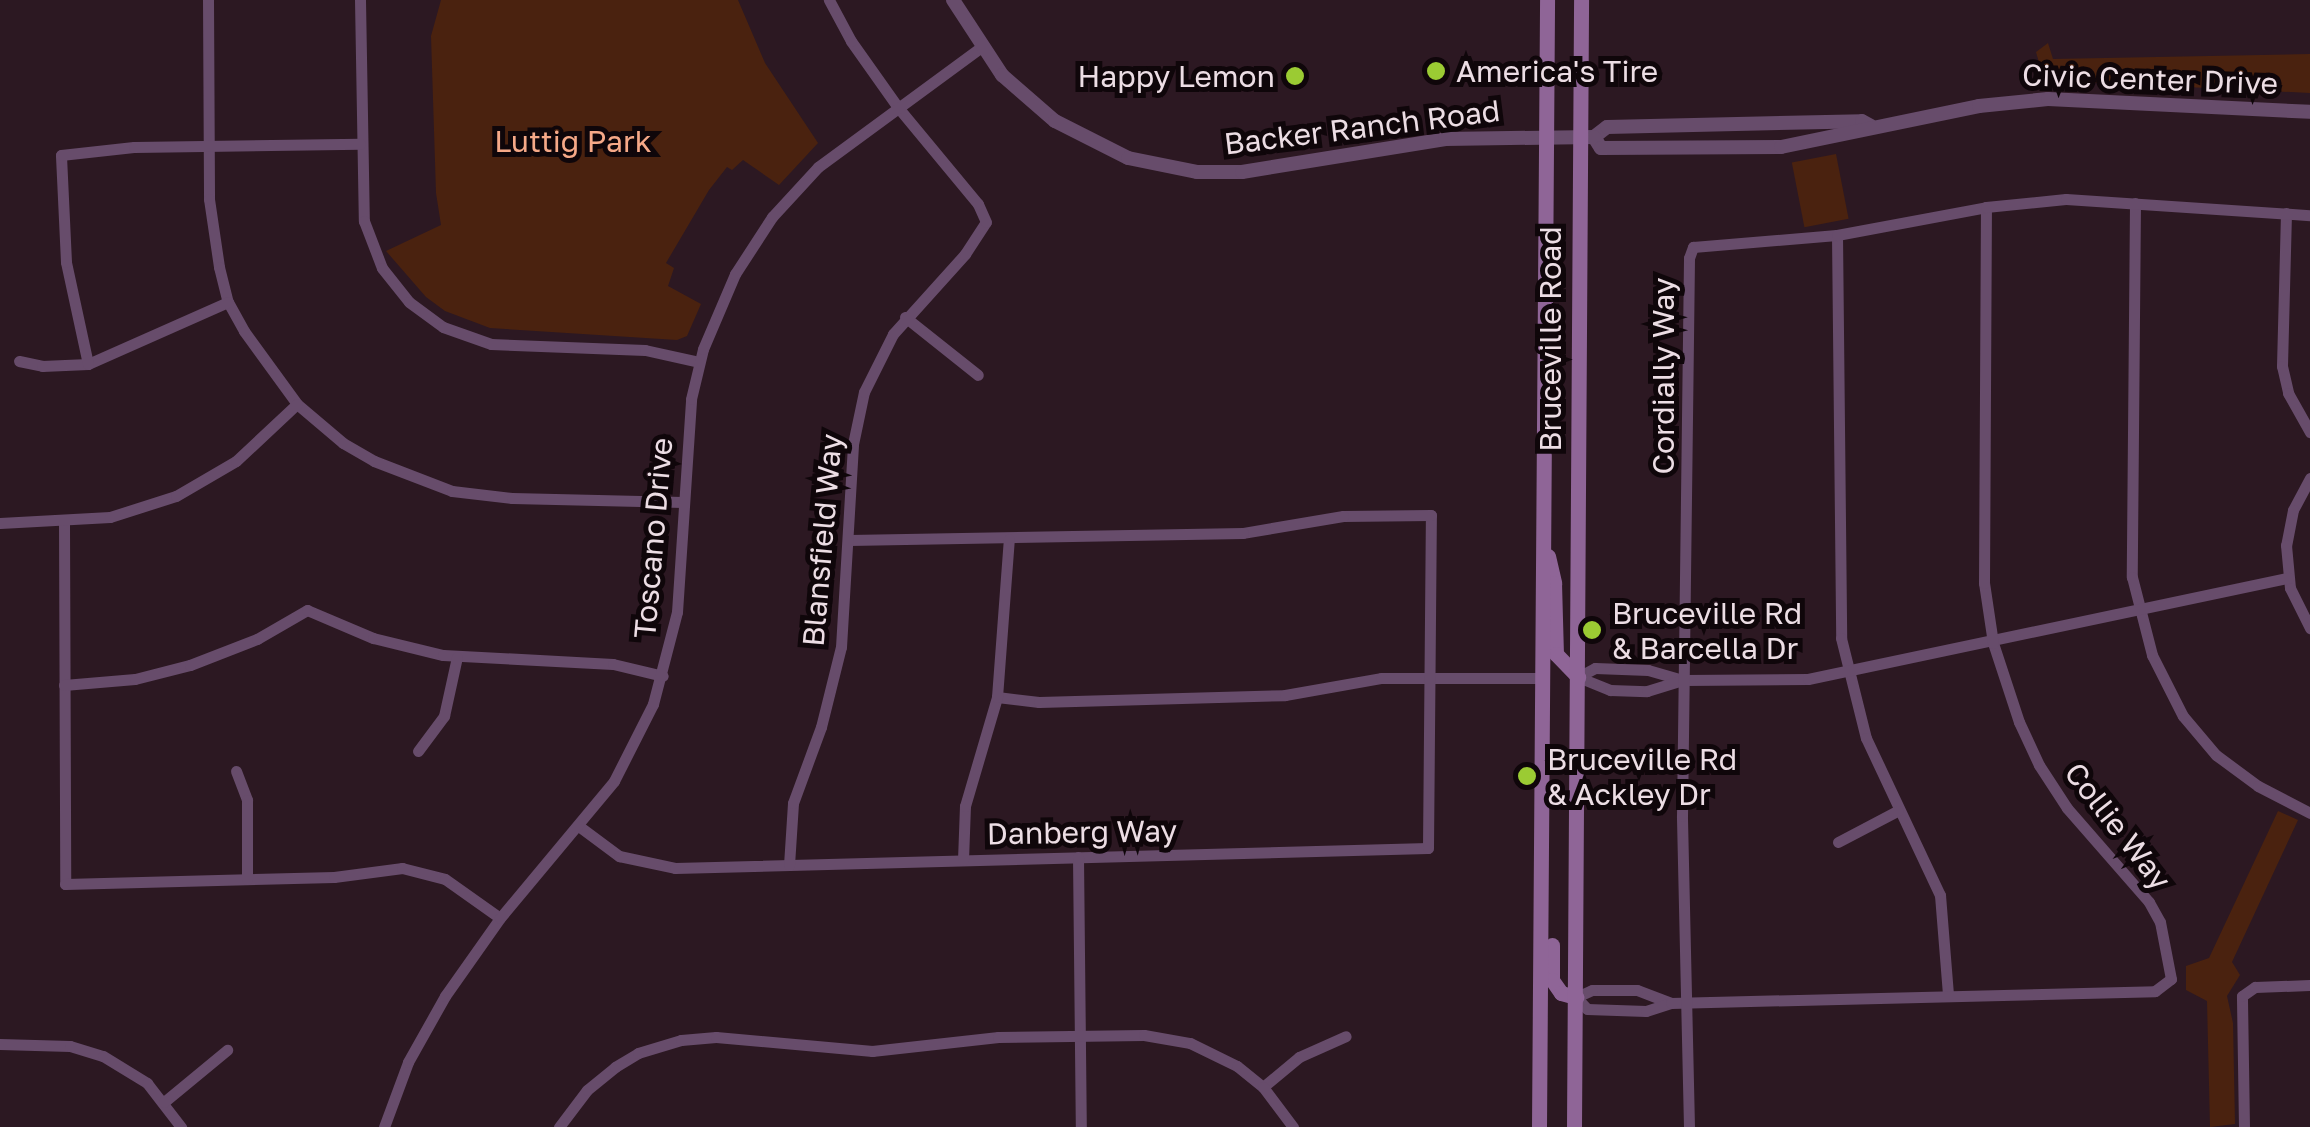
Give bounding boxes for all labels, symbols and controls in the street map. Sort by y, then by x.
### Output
place label: America's Tire [1456,53,1658,89]
street label: Civic Center Drive [2021,57,2279,101]
place label: Happy Lemon [1077,58,1275,94]
marker: America's Tire [1425,60,1447,82]
marker: Happy Lemon [1284,65,1306,87]
street label: Backer Ranch Road [1222,92,1502,162]
park label: Luttig Park [494,123,652,159]
street label: Bruceville Road [1532,226,1568,452]
street label: Cordially Way [1645,278,1681,474]
street label: Blansfield Way [795,432,849,648]
street label: Toscano Drive [626,436,680,640]
place label: Bruceville Rd & Barcella Dr [1612,595,1802,666]
marker: Bruceville Rd & Barcella Dr [1581,619,1603,641]
place label: Bruceville Rd & Ackley Dr [1547,741,1737,812]
street label: Collie Way [2057,755,2179,897]
marker: Bruceville Rd & Ackley Dr [1516,765,1538,787]
street label: Danberg Way [987,812,1177,852]

